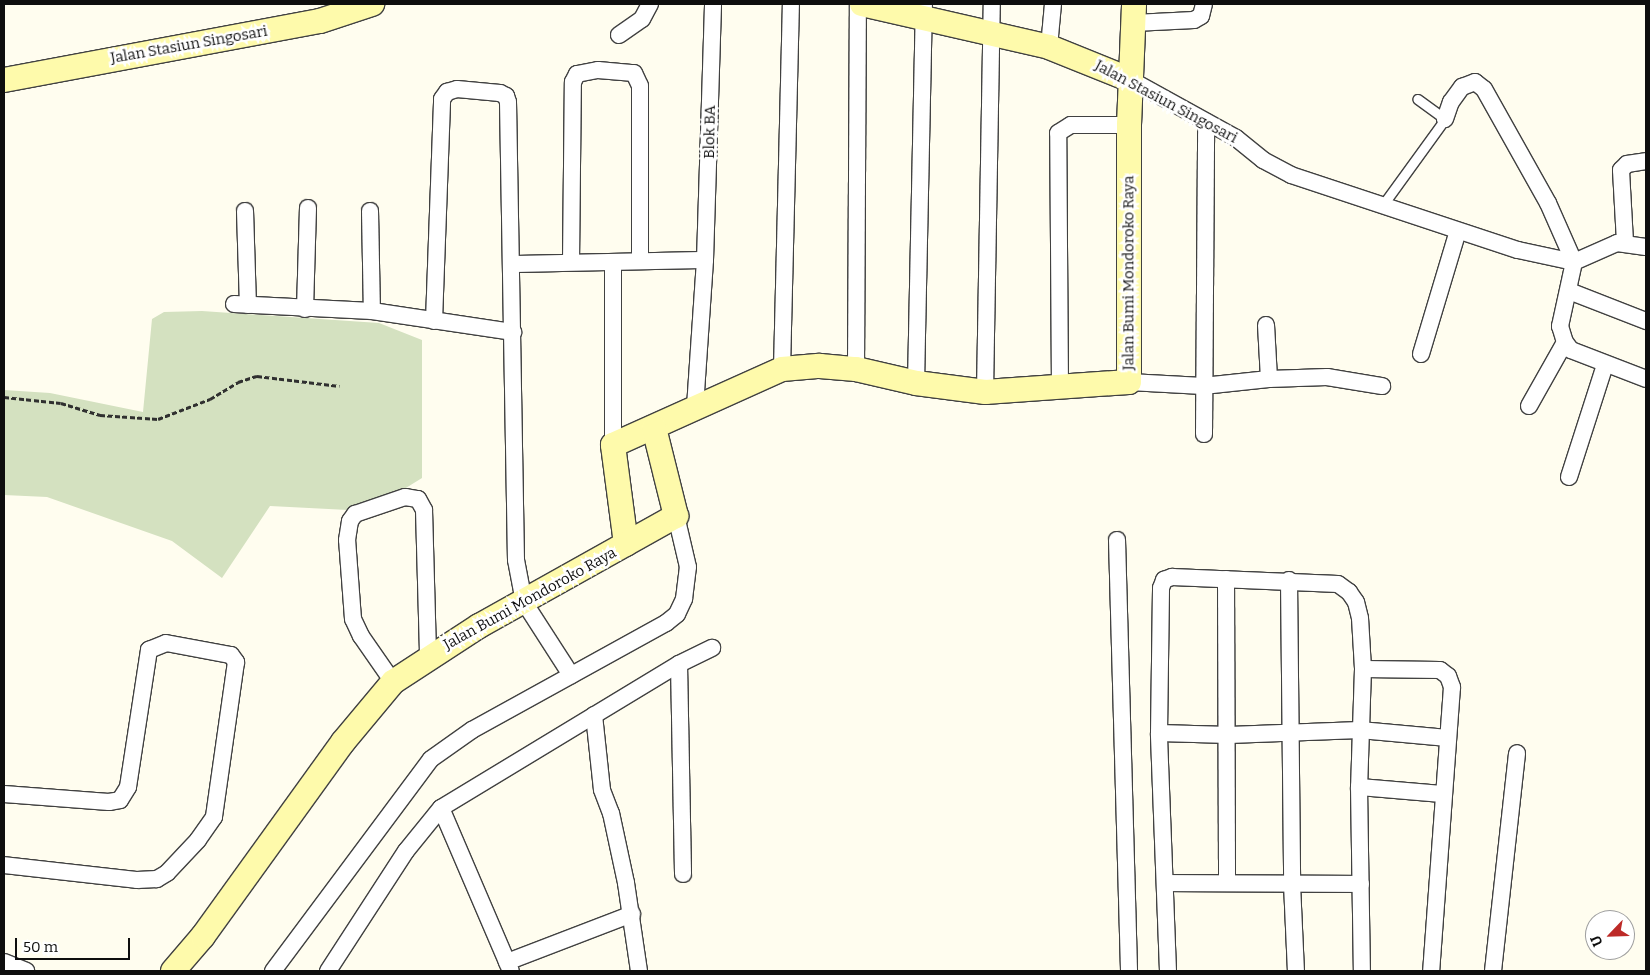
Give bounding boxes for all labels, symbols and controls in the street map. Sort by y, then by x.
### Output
street label: Jalan Stasiun Singosari [109,22,269,68]
street label: Jalan Stasiun Singosari [1092,57,1240,147]
street label: Blok BA [701,105,719,159]
street label: Jalan Bumi Mondoroko Raya [1120,176,1138,370]
street label: Jalan Bumi Mondoroko Raya [441,544,619,654]
north arrow [1585,910,1635,960]
scale bar [18,928,132,960]
text: U [1587,933,1607,949]
text: 50 m [23,938,58,956]

